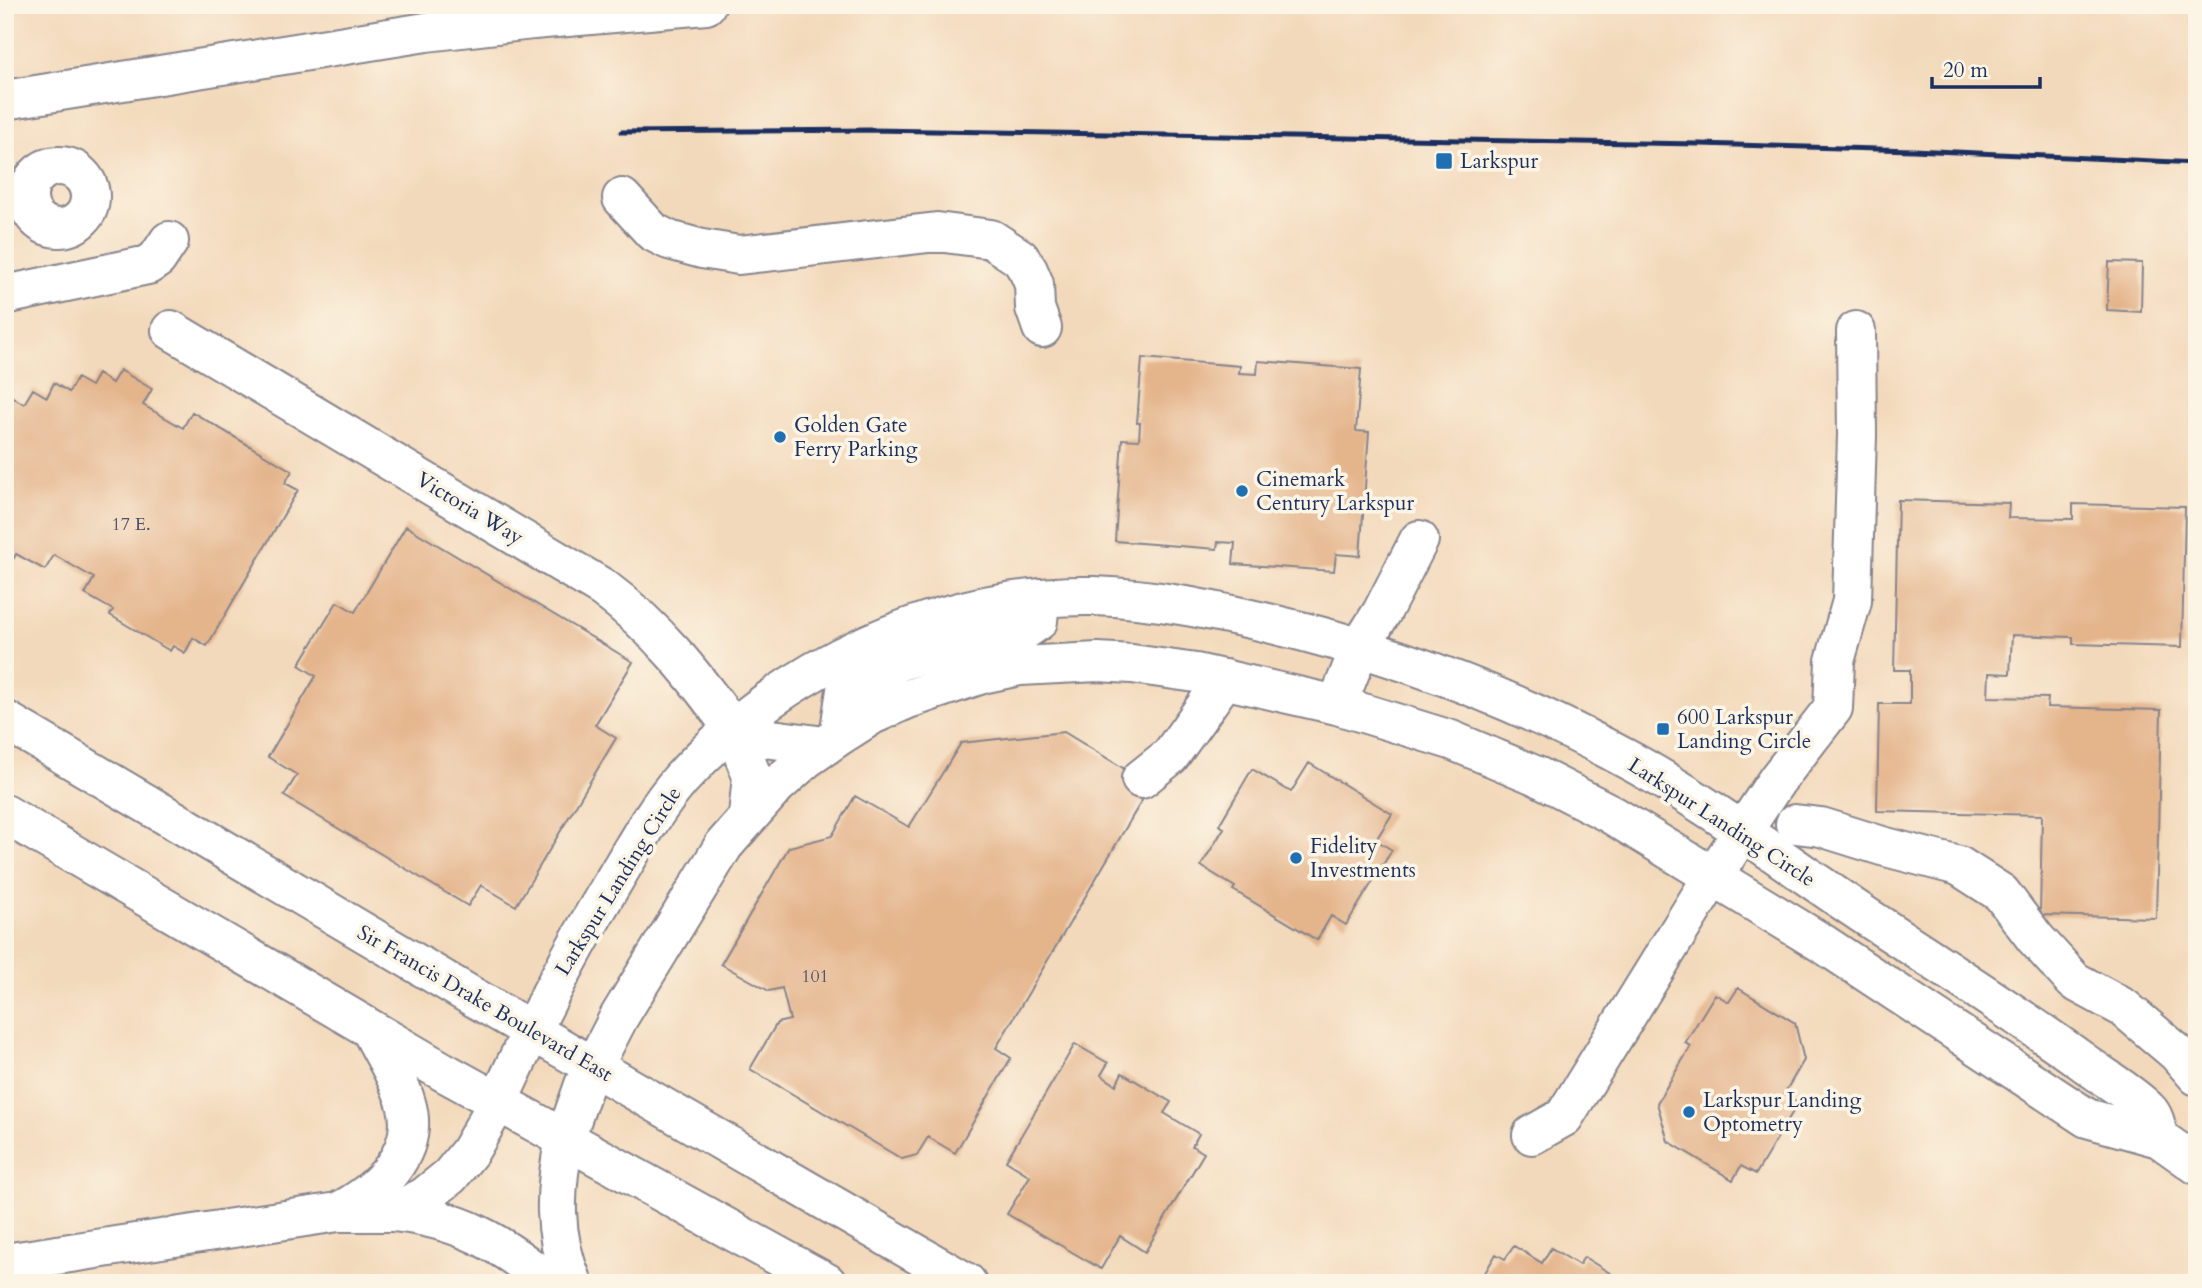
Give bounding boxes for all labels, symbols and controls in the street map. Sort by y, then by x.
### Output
scale bar [1932,46,2041,90]
text: 20 m [1943,56,1988,85]
place label: Larkspur [1460,147,1538,176]
marker: Larkspur [1434,151,1454,171]
place label: Golden Gate Ferry Parking [794,411,918,464]
marker: Golden Gate Ferry Parking [772,429,788,445]
street label: Victoria Way [411,465,529,552]
place label: Cinemark Century Larkspur [1256,465,1414,518]
marker: Cinemark Century Larkspur [1234,483,1250,499]
house number: 17 E. [112,512,150,537]
place label: 600 Larkspur Landing Circle [1677,703,1811,756]
marker: 600 Larkspur Landing Circle [1655,721,1671,737]
street label: Larkspur Landing Circle [1622,751,1821,894]
street label: Larkspur Landing Circle [548,781,688,981]
place label: Fidelity Investments [1310,832,1416,885]
marker: Fidelity Investments [1288,850,1304,866]
street label: Sir Francis Drake Boulevard East [352,918,618,1089]
house number: 101 [801,964,829,989]
place label: Larkspur Landing Optometry [1703,1086,1861,1139]
marker: Larkspur Landing Optometry [1681,1104,1697,1120]

